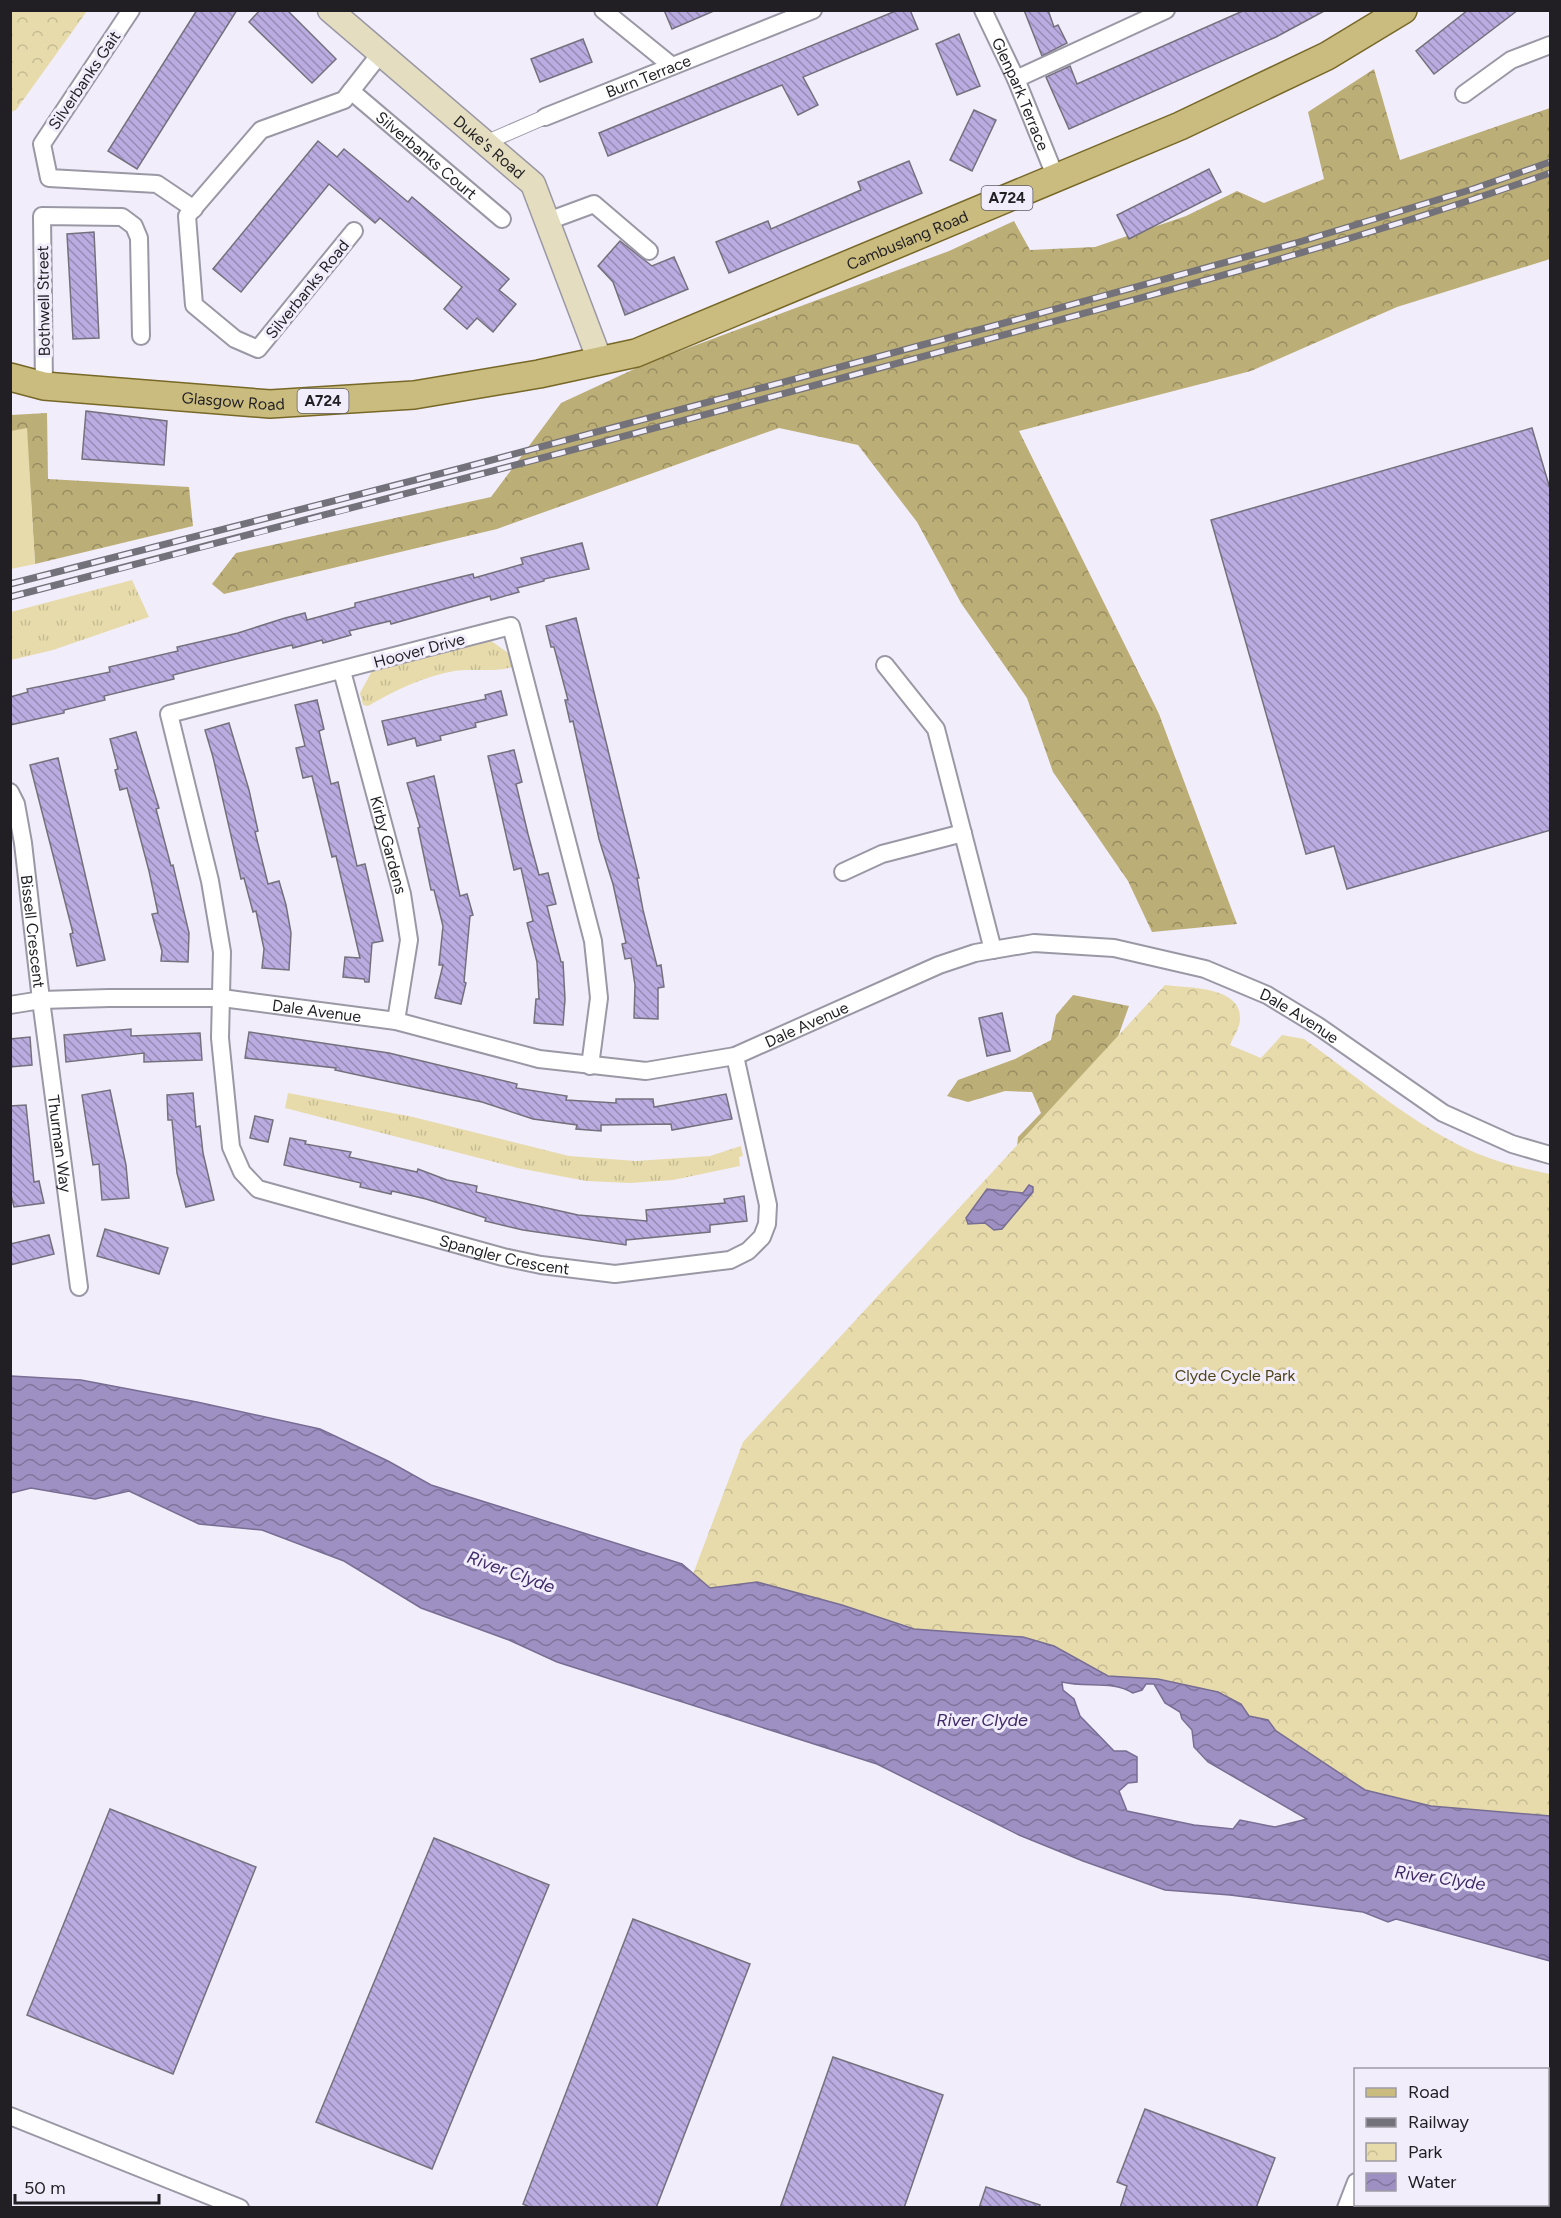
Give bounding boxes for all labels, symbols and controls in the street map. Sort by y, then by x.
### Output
street label: Silverbanks Gait [44,27,124,133]
street label: Glenpark Terrace [988,34,1053,154]
street label: Burn Terrace [603,51,694,102]
street label: Silverbanks Court [372,107,481,203]
street label: Duke's Road [450,111,529,183]
road number: A724 [982,186,1032,210]
street label: Cambuslang Road [844,207,971,274]
street label: Silverbanks Road [262,236,353,343]
street label: Bothwell Street [33,245,54,357]
street label: Glasgow Road [181,388,285,414]
road number: A724 [298,389,348,413]
street label: Hoover Drive [371,629,467,672]
street label: Kirby Gardens [366,794,411,896]
street label: Bissell Crescent [17,874,49,989]
street label: Dale Avenue [1257,984,1343,1048]
street label: Dale Avenue [271,996,363,1026]
street label: Dale Avenue [762,998,852,1052]
street label: Thurman Way [44,1094,75,1194]
street label: Spangler Crescent [437,1231,571,1278]
park label: Clyde Cycle Park [1175,1366,1295,1385]
water label: River Clyde [464,1546,558,1598]
water label: River Clyde [936,1709,1028,1731]
water label: River Clyde [1393,1861,1487,1895]
legend [1354,2068,1549,2206]
text: Road [1408,2081,1449,2103]
text: Railway [1408,2111,1470,2133]
text: Park [1408,2141,1443,2163]
scale bar [15,2167,159,2205]
text: Water [1408,2171,1456,2193]
text: 50 m [24,2177,66,2199]

